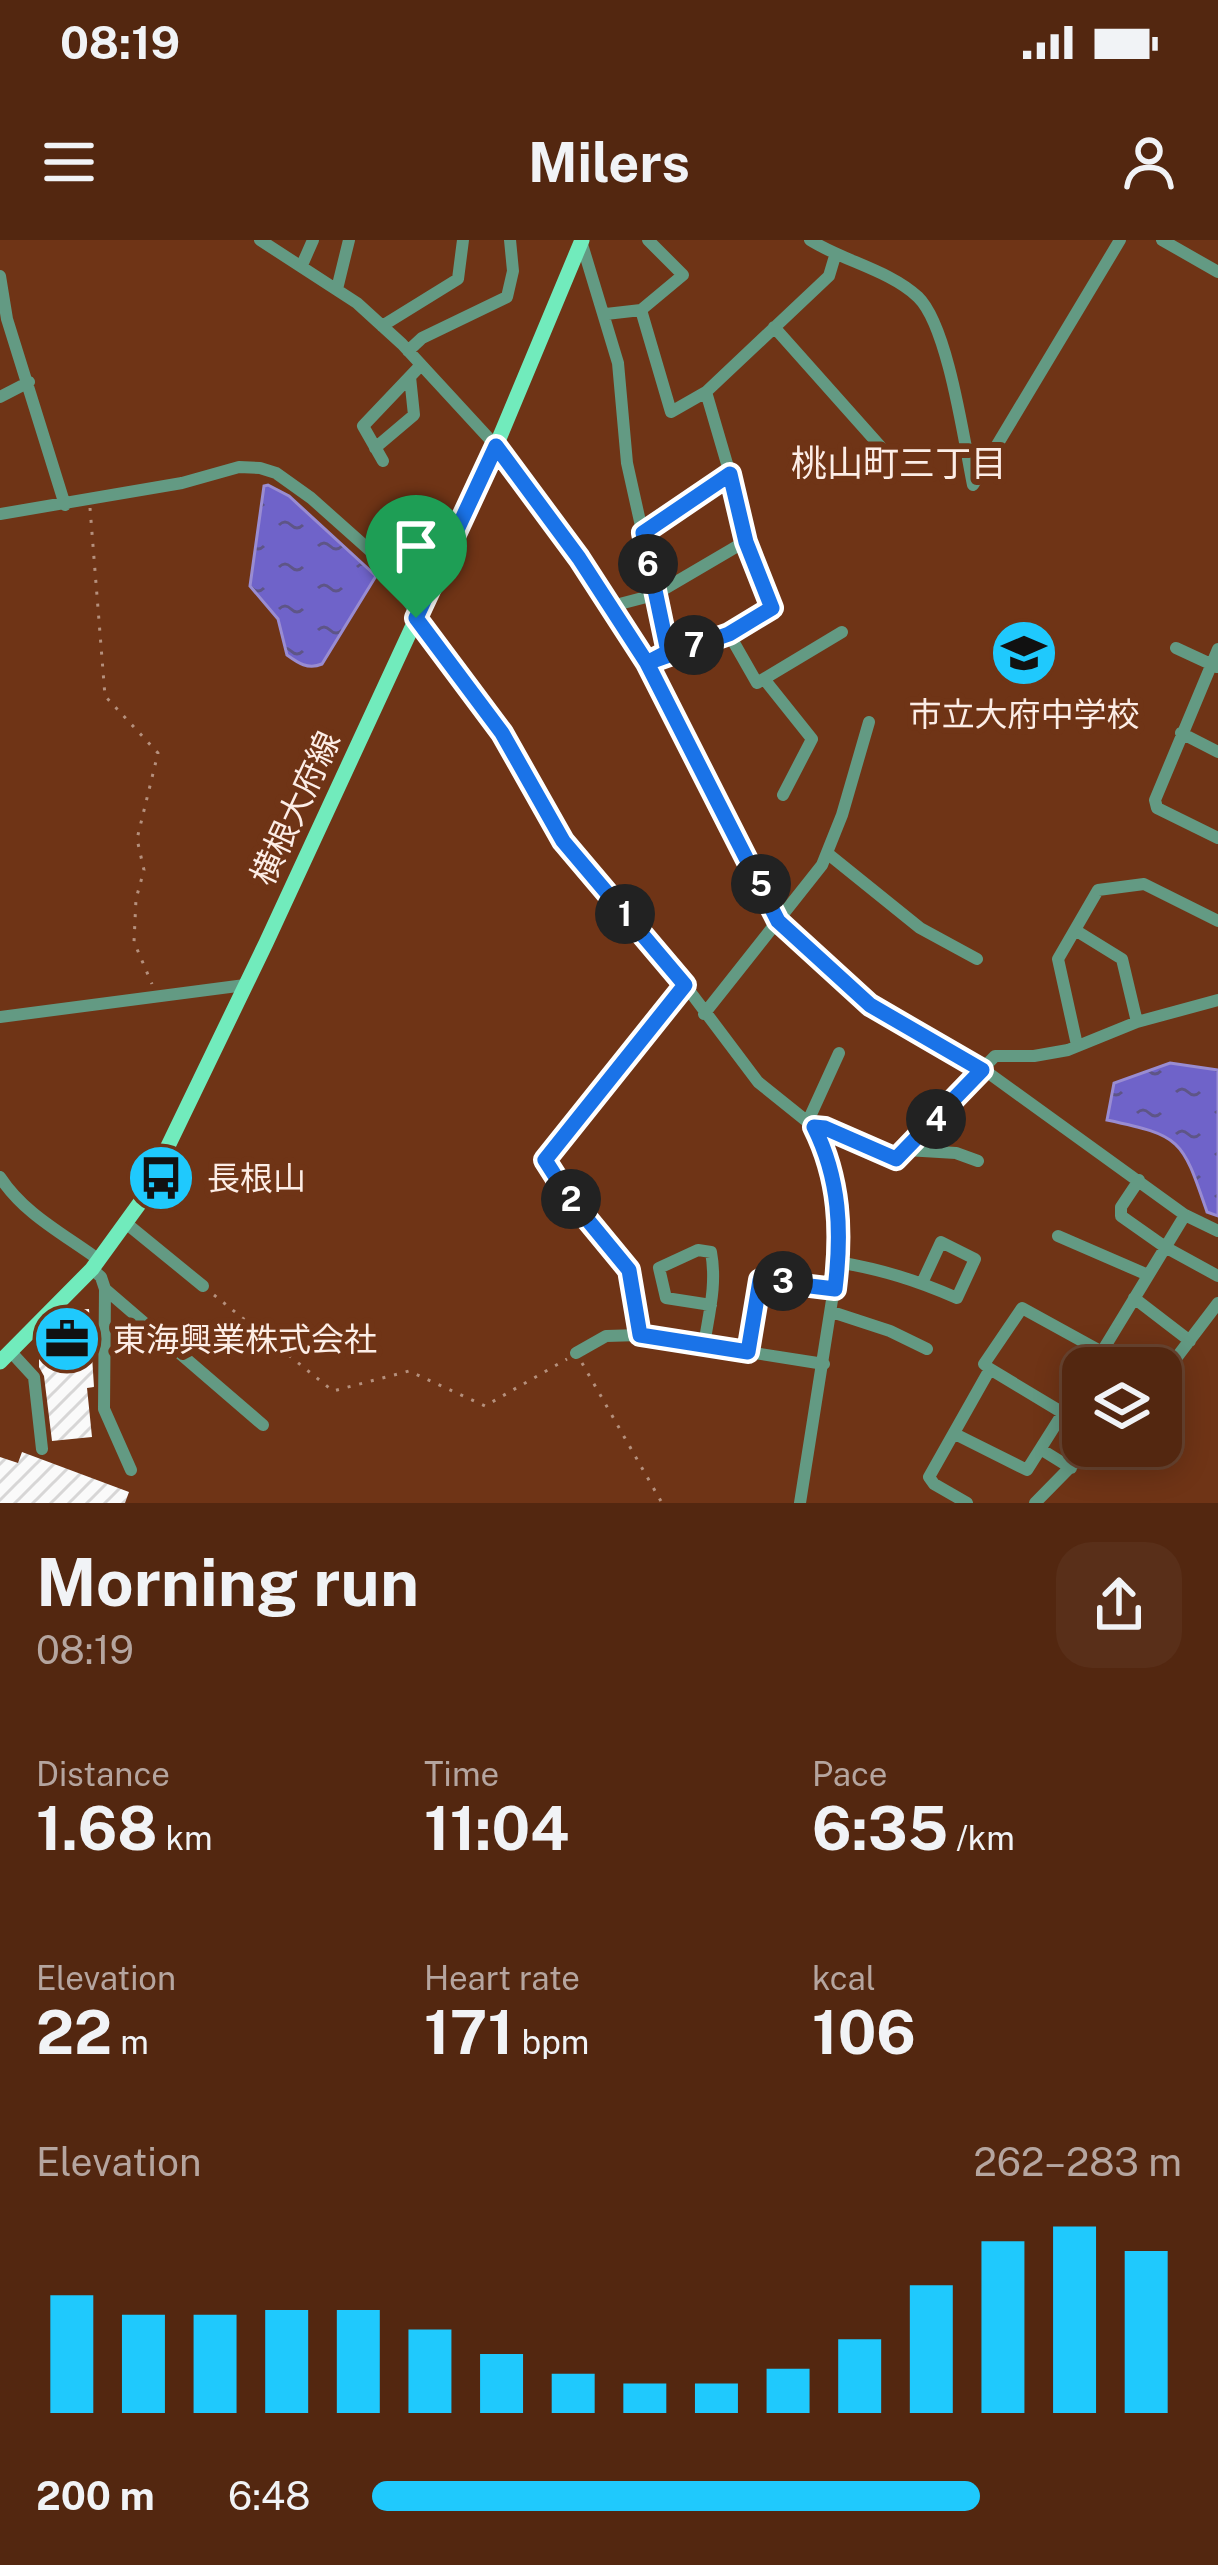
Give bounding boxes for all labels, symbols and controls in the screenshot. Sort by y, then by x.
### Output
text: 08:19 [60,16,180,69]
icon: menu [36,129,102,195]
icon: person [1116,129,1182,195]
text: Milers [528,131,690,194]
district label: 桃山町三丁目 [791,442,1007,484]
pin [365,495,467,618]
icon: arrive [383,513,449,579]
pin: 6 [618,534,678,594]
text: 6 [637,545,659,583]
pin: 7 [664,615,724,675]
school or university icon: 市立大府中学校 [989,618,1059,688]
text: 7 [684,626,704,664]
place label: 市立大府中学校 [909,695,1140,733]
street label: 横根大府線 [243,725,347,891]
pin: 5 [731,854,791,914]
text: 5 [750,865,772,903]
pin: 1 [595,884,655,944]
text: 1 [618,895,632,933]
pin: 4 [906,1089,966,1149]
text: 4 [925,1100,947,1138]
bus stop icon: 長根山 [126,1143,196,1213]
place label: 長根山 [207,1159,306,1197]
pin: 2 [541,1169,601,1229]
text: 2 [561,1180,581,1218]
pin: 3 [753,1251,813,1311]
text: 3 [772,1262,794,1300]
office icon: 東海興業株式会社 [32,1304,102,1374]
place label: 東海興業株式会社 [113,1320,377,1358]
map controls [1062,1347,1182,1467]
button: layers [1062,1347,1182,1467]
button: share [1056,1542,1182,1668]
text: Morning run [36,1543,419,1621]
text: 08:19 [36,1627,134,1673]
text: Distance [36,1755,170,1793]
text: Time [424,1755,499,1793]
text: Pace [812,1755,887,1793]
text: 1.68 [36,1793,158,1864]
text: 11:04 [424,1793,569,1864]
text: 6:35 [812,1793,948,1864]
text: km [158,1819,213,1857]
text: /km [948,1819,1015,1857]
text: Elevation [36,1959,176,1997]
text: Heart rate [424,1959,580,1997]
text: kcal [812,1959,876,1997]
text: 22 [36,1997,112,2068]
text: 171 [424,1997,513,2068]
text: 106 [812,1997,916,2068]
text: m [112,2023,149,2061]
text: bpm [513,2023,589,2061]
text: Elevation [36,2139,202,2185]
text: 262–283 m [974,2139,1182,2185]
text: 200 m [36,2473,155,2519]
text: 6:48 [228,2473,311,2519]

